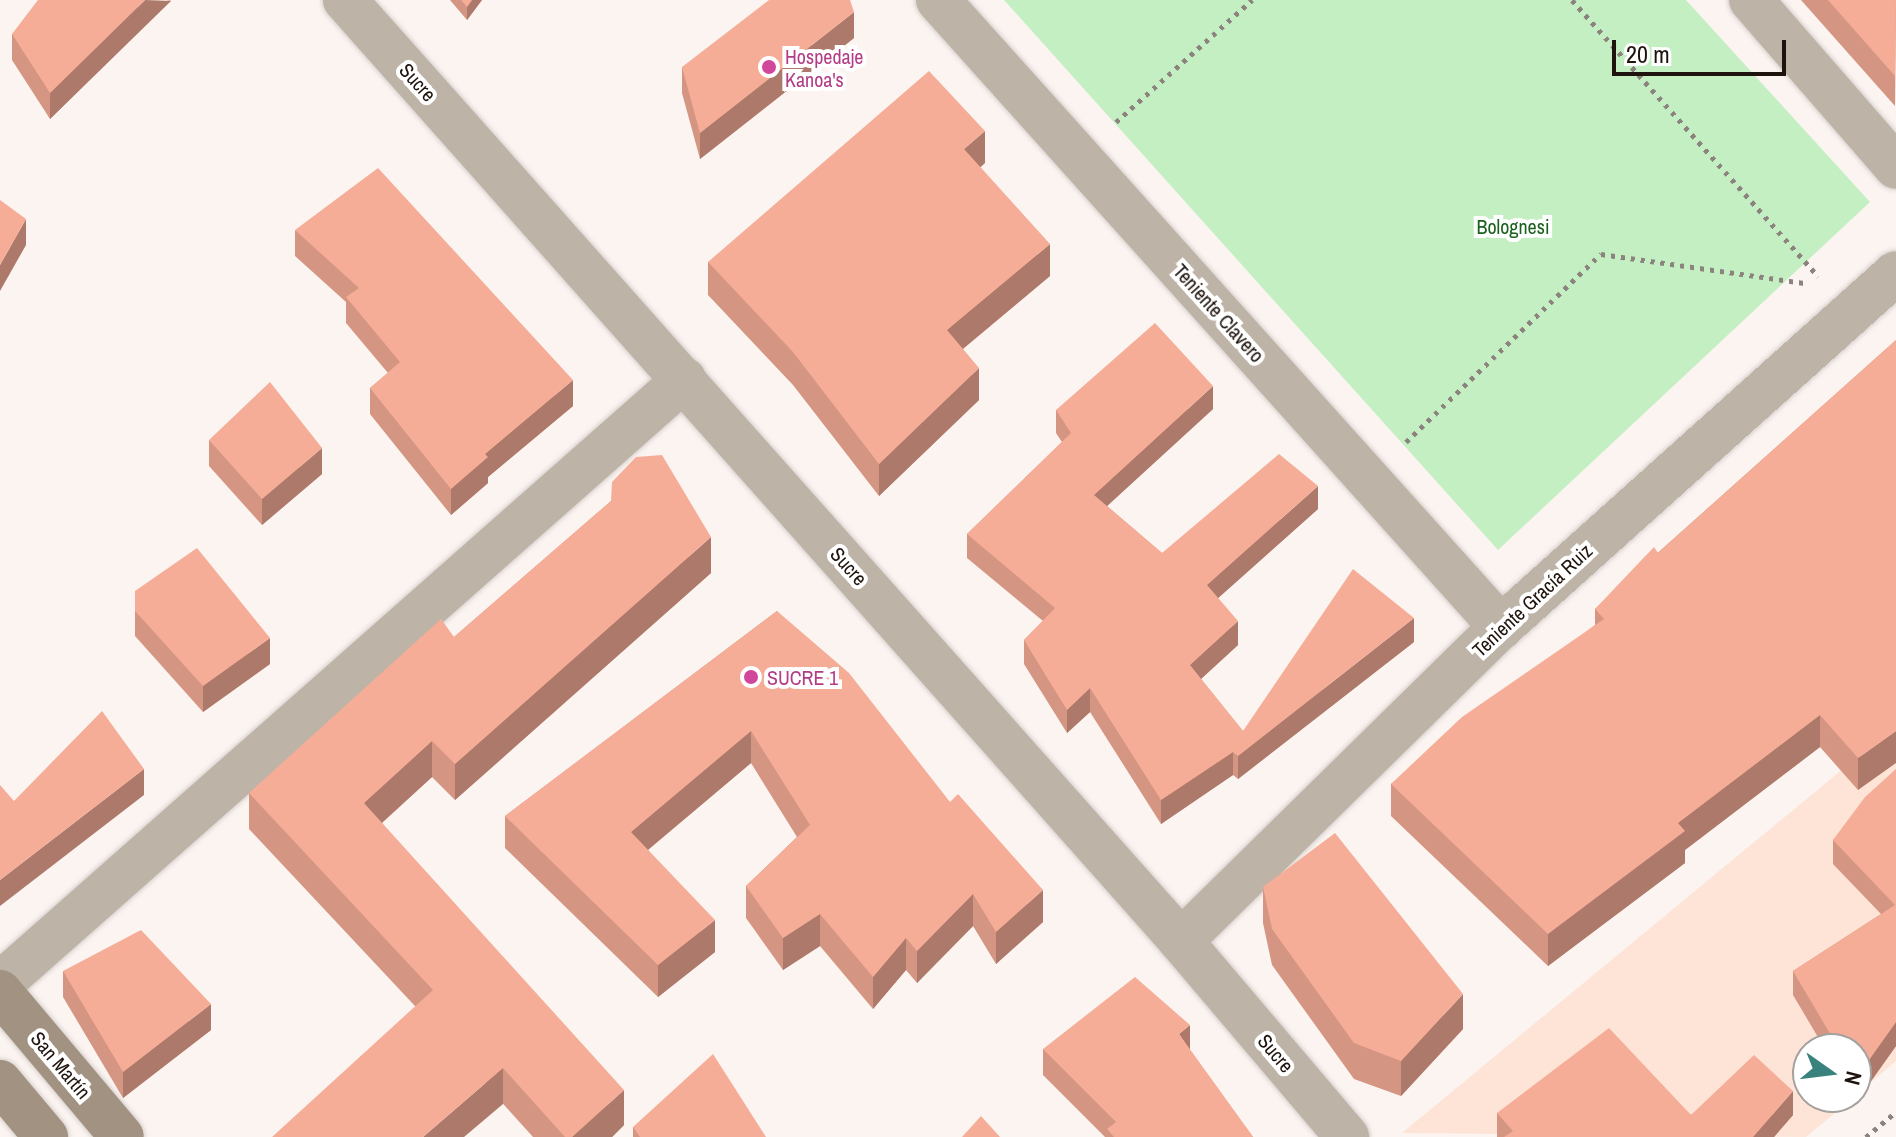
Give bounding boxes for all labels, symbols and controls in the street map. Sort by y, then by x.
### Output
scale bar [1616,24,1790,74]
text: 20 m [1626,38,1670,70]
place label: Hospedaje Kanoa's [785,44,863,91]
street label: Sucre [395,58,441,106]
marker: Hospedaje Kanoa's [760,58,778,76]
park label: Bolognesi [1477,214,1549,238]
street label: Teniente Clavero [1169,259,1269,367]
street label: Teniente Gracía Ruiz [1467,538,1597,662]
street label: Sucre [826,542,872,590]
place label: SUCRE 1 [767,665,838,689]
marker: SUCRE 1 [742,668,760,686]
street label: San Martín [26,1027,96,1103]
street label: Sucre [1253,1029,1299,1077]
north arrow [1792,1033,1872,1113]
text: N [1837,1068,1869,1088]

